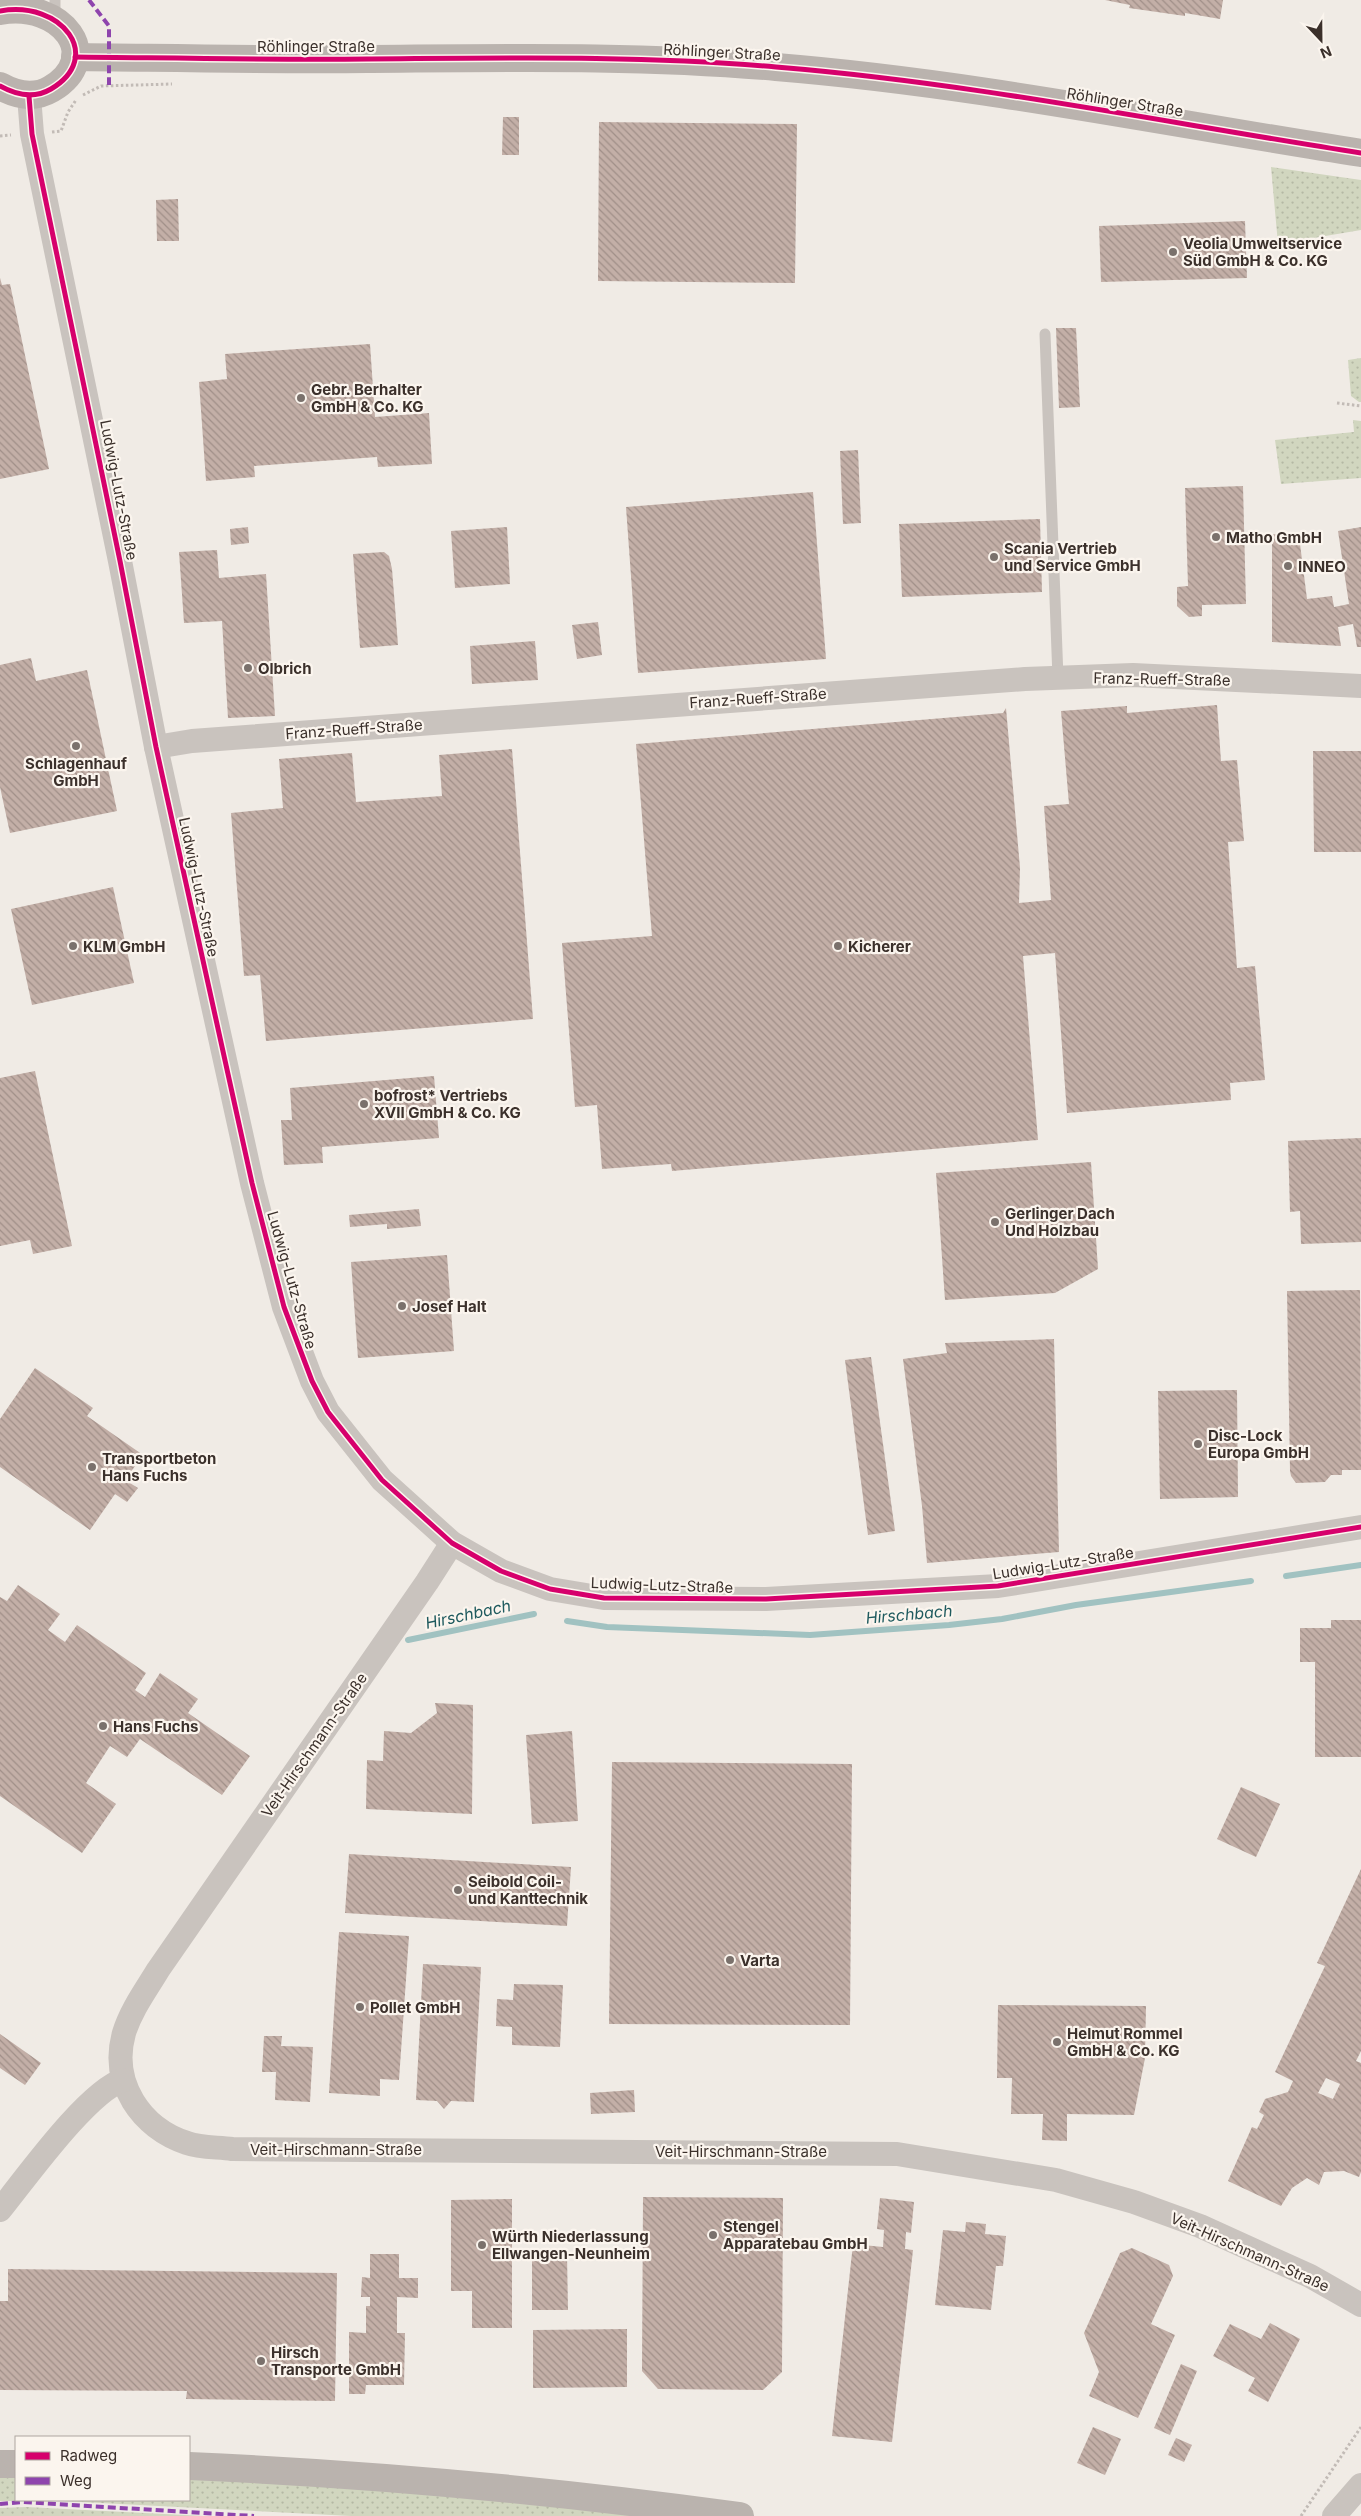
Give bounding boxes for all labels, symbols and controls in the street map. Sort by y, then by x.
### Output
north arrow [1296,15,1346,65]
street label: Röhlinger Straße [257,37,375,56]
street label: Röhlinger Straße [663,39,781,65]
text: N [1318,43,1334,62]
street label: Röhlinger Straße [1065,83,1185,121]
place label: Veolia Umweltservice Süd GmbH & Co. KG [1183,234,1342,270]
marker: Veolia Umweltservice Süd GmbH & Co. KG [1167,246,1179,258]
place label: Gebr. Berhalter GmbH & Co. KG [311,380,424,416]
marker: Gebr. Berhalter GmbH & Co. KG [295,392,307,404]
street label: Ludwig-Lutz-Straße [96,418,142,562]
place label: Matho GmbH [1226,528,1322,547]
marker: Matho GmbH [1210,531,1222,543]
place label: Scania Vertrieb und Service GmbH [1004,539,1141,575]
marker: Scania Vertrieb und Service GmbH [988,551,1000,563]
place label: INNEO [1298,557,1346,576]
marker: INNEO [1282,560,1294,572]
place label: Olbrich [258,659,312,678]
marker: Olbrich [242,662,254,674]
street label: Franz-Rueff-Straße [1093,668,1231,690]
street label: Franz-Rueff-Straße [689,684,827,712]
street label: Franz-Rueff-Straße [285,715,423,743]
marker: Schlagenhauf GmbH [70,740,82,752]
place label: Schlagenhauf GmbH [25,754,127,790]
street label: Ludwig-Lutz-Straße [175,815,223,959]
place label: KLM GmbH [83,937,165,956]
place label: Kicherer [848,937,911,956]
marker: KLM GmbH [67,940,79,952]
marker: Kicherer [832,940,844,952]
place label: bofrost* Vertriebs XVII GmbH & Co. KG [374,1086,521,1122]
marker: bofrost* Vertriebs XVII GmbH & Co. KG [358,1098,370,1110]
place label: Gerlinger Dach Und Holzbau [1005,1204,1115,1240]
street label: Ludwig-Lutz-Straße [263,1209,321,1351]
marker: Gerlinger Dach Und Holzbau [989,1216,1001,1228]
place label: Josef Halt [412,1297,487,1316]
marker: Josef Halt [396,1300,408,1312]
place label: Disc-Lock Europa GmbH [1208,1426,1309,1462]
marker: Disc-Lock Europa GmbH [1192,1438,1204,1450]
place label: Transportbeton Hans Fuchs [102,1449,216,1485]
marker: Transportbeton Hans Fuchs [86,1461,98,1473]
street label: Ludwig-Lutz-Straße [991,1542,1135,1584]
street label: Ludwig-Lutz-Straße [590,1573,734,1597]
water label: Hirschbach [423,1595,513,1633]
water label: Hirschbach [865,1600,953,1628]
street label: Veit-Hirschmann-Straße [257,1669,371,1821]
place label: Hans Fuchs [113,1717,198,1736]
marker: Hans Fuchs [97,1720,109,1732]
place label: Seibold Coil- und Kanttechnik [468,1872,588,1908]
marker: Seibold Coil- und Kanttechnik [452,1884,464,1896]
place label: Varta [740,1951,780,1970]
marker: Varta [724,1954,736,1966]
place label: Pollet GmbH [370,1998,461,2017]
marker: Pollet GmbH [354,2001,366,2013]
place label: Helmut Rommel GmbH & Co. KG [1067,2024,1183,2060]
marker: Helmut Rommel GmbH & Co. KG [1051,2036,1063,2048]
street label: Veit-Hirschmann-Straße [250,2140,422,2159]
street label: Veit-Hirschmann-Straße [655,2142,827,2161]
street label: Veit-Hirschmann-Straße [1168,2208,1332,2296]
place label: Stengel Apparatebau GmbH [723,2217,868,2253]
place label: Würth Niederlassung Ellwangen-Neunheim [492,2227,650,2263]
marker: Stengel Apparatebau GmbH [707,2229,719,2241]
marker: Würth Niederlassung Ellwangen-Neunheim [476,2239,488,2251]
place label: Hirsch Transporte GmbH [271,2343,401,2379]
marker: Hirsch Transporte GmbH [255,2355,267,2367]
legend [15,2436,190,2501]
text: Radweg [60,2446,117,2465]
text: Weg [60,2471,92,2490]

